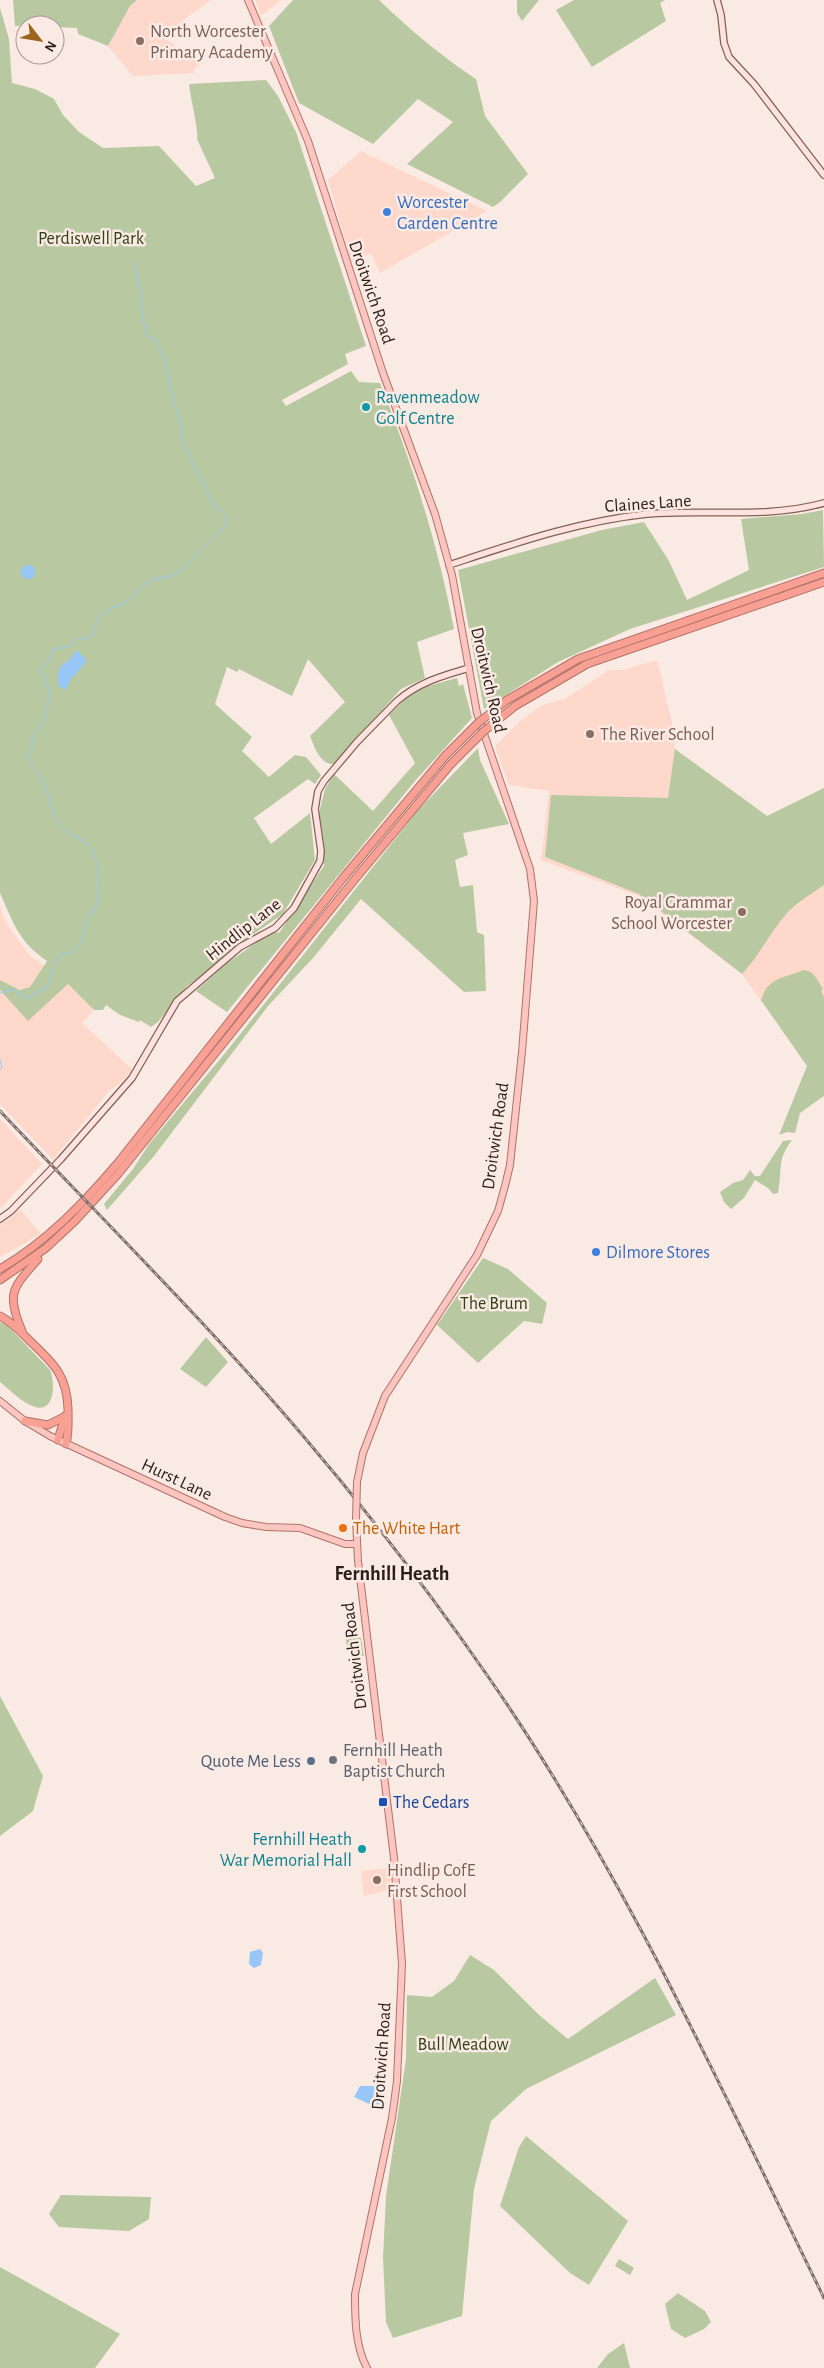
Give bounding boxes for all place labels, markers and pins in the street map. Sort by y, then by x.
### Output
place label: North Worcester Primary Academy [150,23,273,62]
marker: North Worcester Primary Academy [134,35,146,47]
place label: Worcester Garden Centre [397,194,498,233]
marker: Worcester Garden Centre [381,206,393,218]
place label: Ravenmeadow Golf Centre [376,389,480,428]
marker: Ravenmeadow Golf Centre [360,401,372,413]
place label: The River School [600,726,715,744]
marker: The River School [584,728,596,740]
place label: Royal Grammar School Worcester [611,894,732,933]
marker: Royal Grammar School Worcester [736,906,748,918]
place label: Dilmore Stores [606,1244,710,1262]
marker: Dilmore Stores [590,1246,602,1258]
place label: The White Hart [353,1520,461,1538]
marker: The White Hart [337,1522,349,1534]
place label: Fernhill Heath Baptist Church [343,1742,445,1781]
place label: Quote Me Less [201,1753,301,1771]
marker: Fernhill Heath Baptist Church [327,1754,339,1766]
marker: Quote Me Less [305,1755,317,1767]
place label: The Cedars [393,1794,470,1812]
marker: The Cedars [377,1796,389,1808]
place label: Fernhill Heath War Memorial Hall [220,1831,352,1870]
marker: Fernhill Heath War Memorial Hall [356,1843,368,1855]
place label: Hindlip CofE First School [387,1862,476,1901]
marker: Hindlip CofE First School [371,1874,383,1886]

